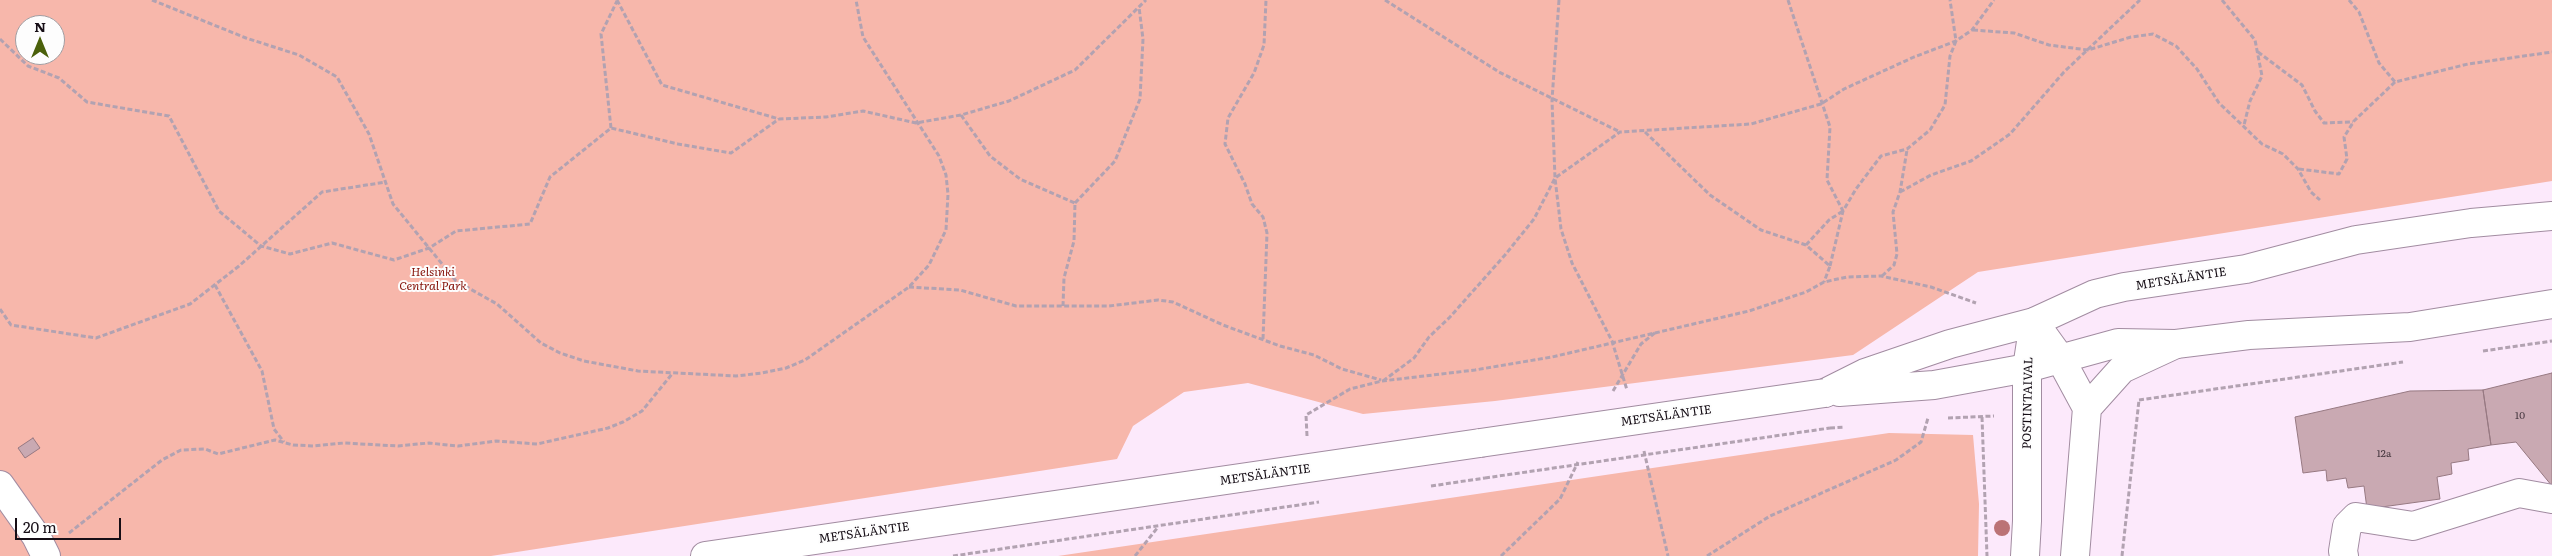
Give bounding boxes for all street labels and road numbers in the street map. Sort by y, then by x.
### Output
street label: METSÄLÄNTIE [2135,265,2227,293]
street label: POSTINTAIVAL [2020,357,2036,449]
street label: METSÄLÄNTIE [1620,402,1712,430]
street label: METSÄLÄNTIE [1219,461,1311,489]
street label: METSÄLÄNTIE [818,519,910,547]

